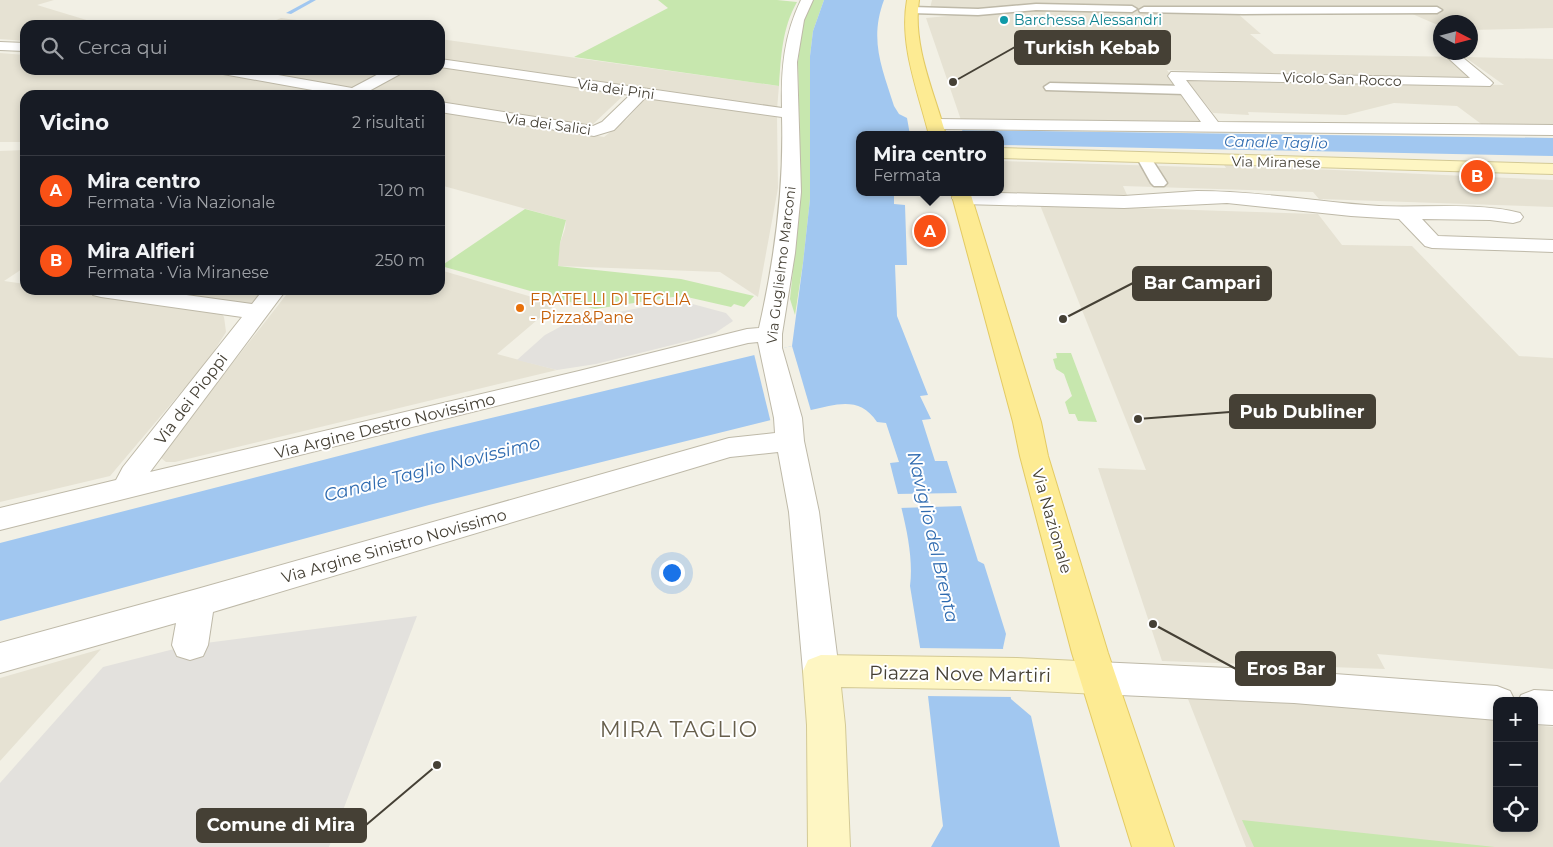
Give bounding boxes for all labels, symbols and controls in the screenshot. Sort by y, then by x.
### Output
place label: Barchessa Alessandri [1014,11,1162,29]
marker: Barchessa Alessandri [998,14,1010,26]
north arrow [1433,15,1478,60]
search box [20,20,445,75]
callout: Turkish Kebab [1015,31,1170,64]
icon: search [38,34,66,62]
text: Cerca qui [78,36,168,59]
text: Turkish Kebab [1024,37,1160,59]
street label: Vicolo San Rocco [1282,68,1402,90]
street label: Via dei Pini [576,75,656,103]
street label: Via dei Salici [504,109,592,139]
text: Vicino [40,110,109,135]
text: 2 risultati [352,113,425,132]
popup [856,131,1004,196]
water label: Canale Taglio [1224,132,1328,152]
text: Mira centro [873,143,987,166]
street label: Via Miranese [1231,152,1321,172]
pin: B [1461,157,1493,195]
text: Fermata [873,166,941,185]
text: Mira centro [87,170,200,193]
text: A [50,181,62,200]
text: 120 m [378,181,425,200]
street label: Via Guglielmo Marconi [762,185,800,345]
text: Fermata · Via Nazionale [87,193,275,212]
pin: A [914,212,946,250]
text: Mira Alfieri [87,240,195,263]
text: B [50,251,62,270]
text: 250 m [375,251,425,270]
text: Fermata · Via Miranese [87,263,269,282]
callout: Bar Campari [1133,267,1271,300]
text: Bar Campari [1143,272,1261,294]
place label: FRATELLI DI TEGLIA - Pizza&Pane [530,290,691,327]
marker: FRATELLI DI TEGLIA - Pizza&Pane [514,302,526,314]
street label: Via dei Pioppi [150,349,232,449]
street label: Via Argine Destro Novissimo [273,389,497,463]
callout: Pub Dubliner [1230,395,1375,428]
text: Pub Dubliner [1239,401,1365,423]
water label: Canale Taglio Novissimo [322,431,542,507]
water label: Naviglio del Brenta [903,449,963,625]
street label: Via Nazionale [1028,466,1076,576]
street label: Via Argine Sinistro Novissimo [279,505,509,587]
your location [659,560,685,586]
callout: Eros Bar [1236,652,1335,685]
text: Eros Bar [1247,658,1326,680]
street label: Piazza Nove Martiri [869,661,1051,687]
map controls [1493,697,1538,832]
button: + [1493,697,1538,742]
district label: MIRA TAGLIO [600,716,758,743]
button: − [1493,742,1538,787]
button: locate [1493,787,1538,832]
callout: Comune di Mira [197,809,366,842]
text: Comune di Mira [207,814,355,836]

